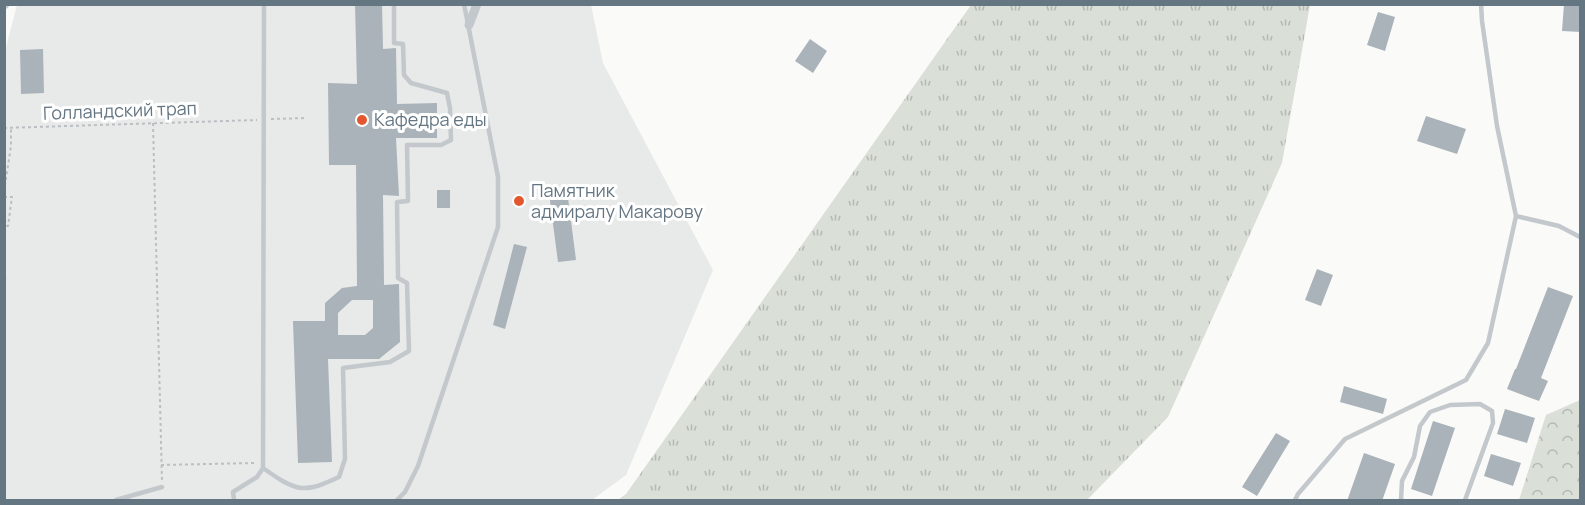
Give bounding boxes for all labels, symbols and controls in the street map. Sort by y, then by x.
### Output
street label: Голландский трап [43,95,197,125]
place label: Кафедра еды [374,107,487,131]
marker: Кафедра еды [355,113,369,127]
place label: Памятник адмиралу Макарову [531,178,704,223]
marker: Памятник адмиралу Макарову [512,194,526,208]

